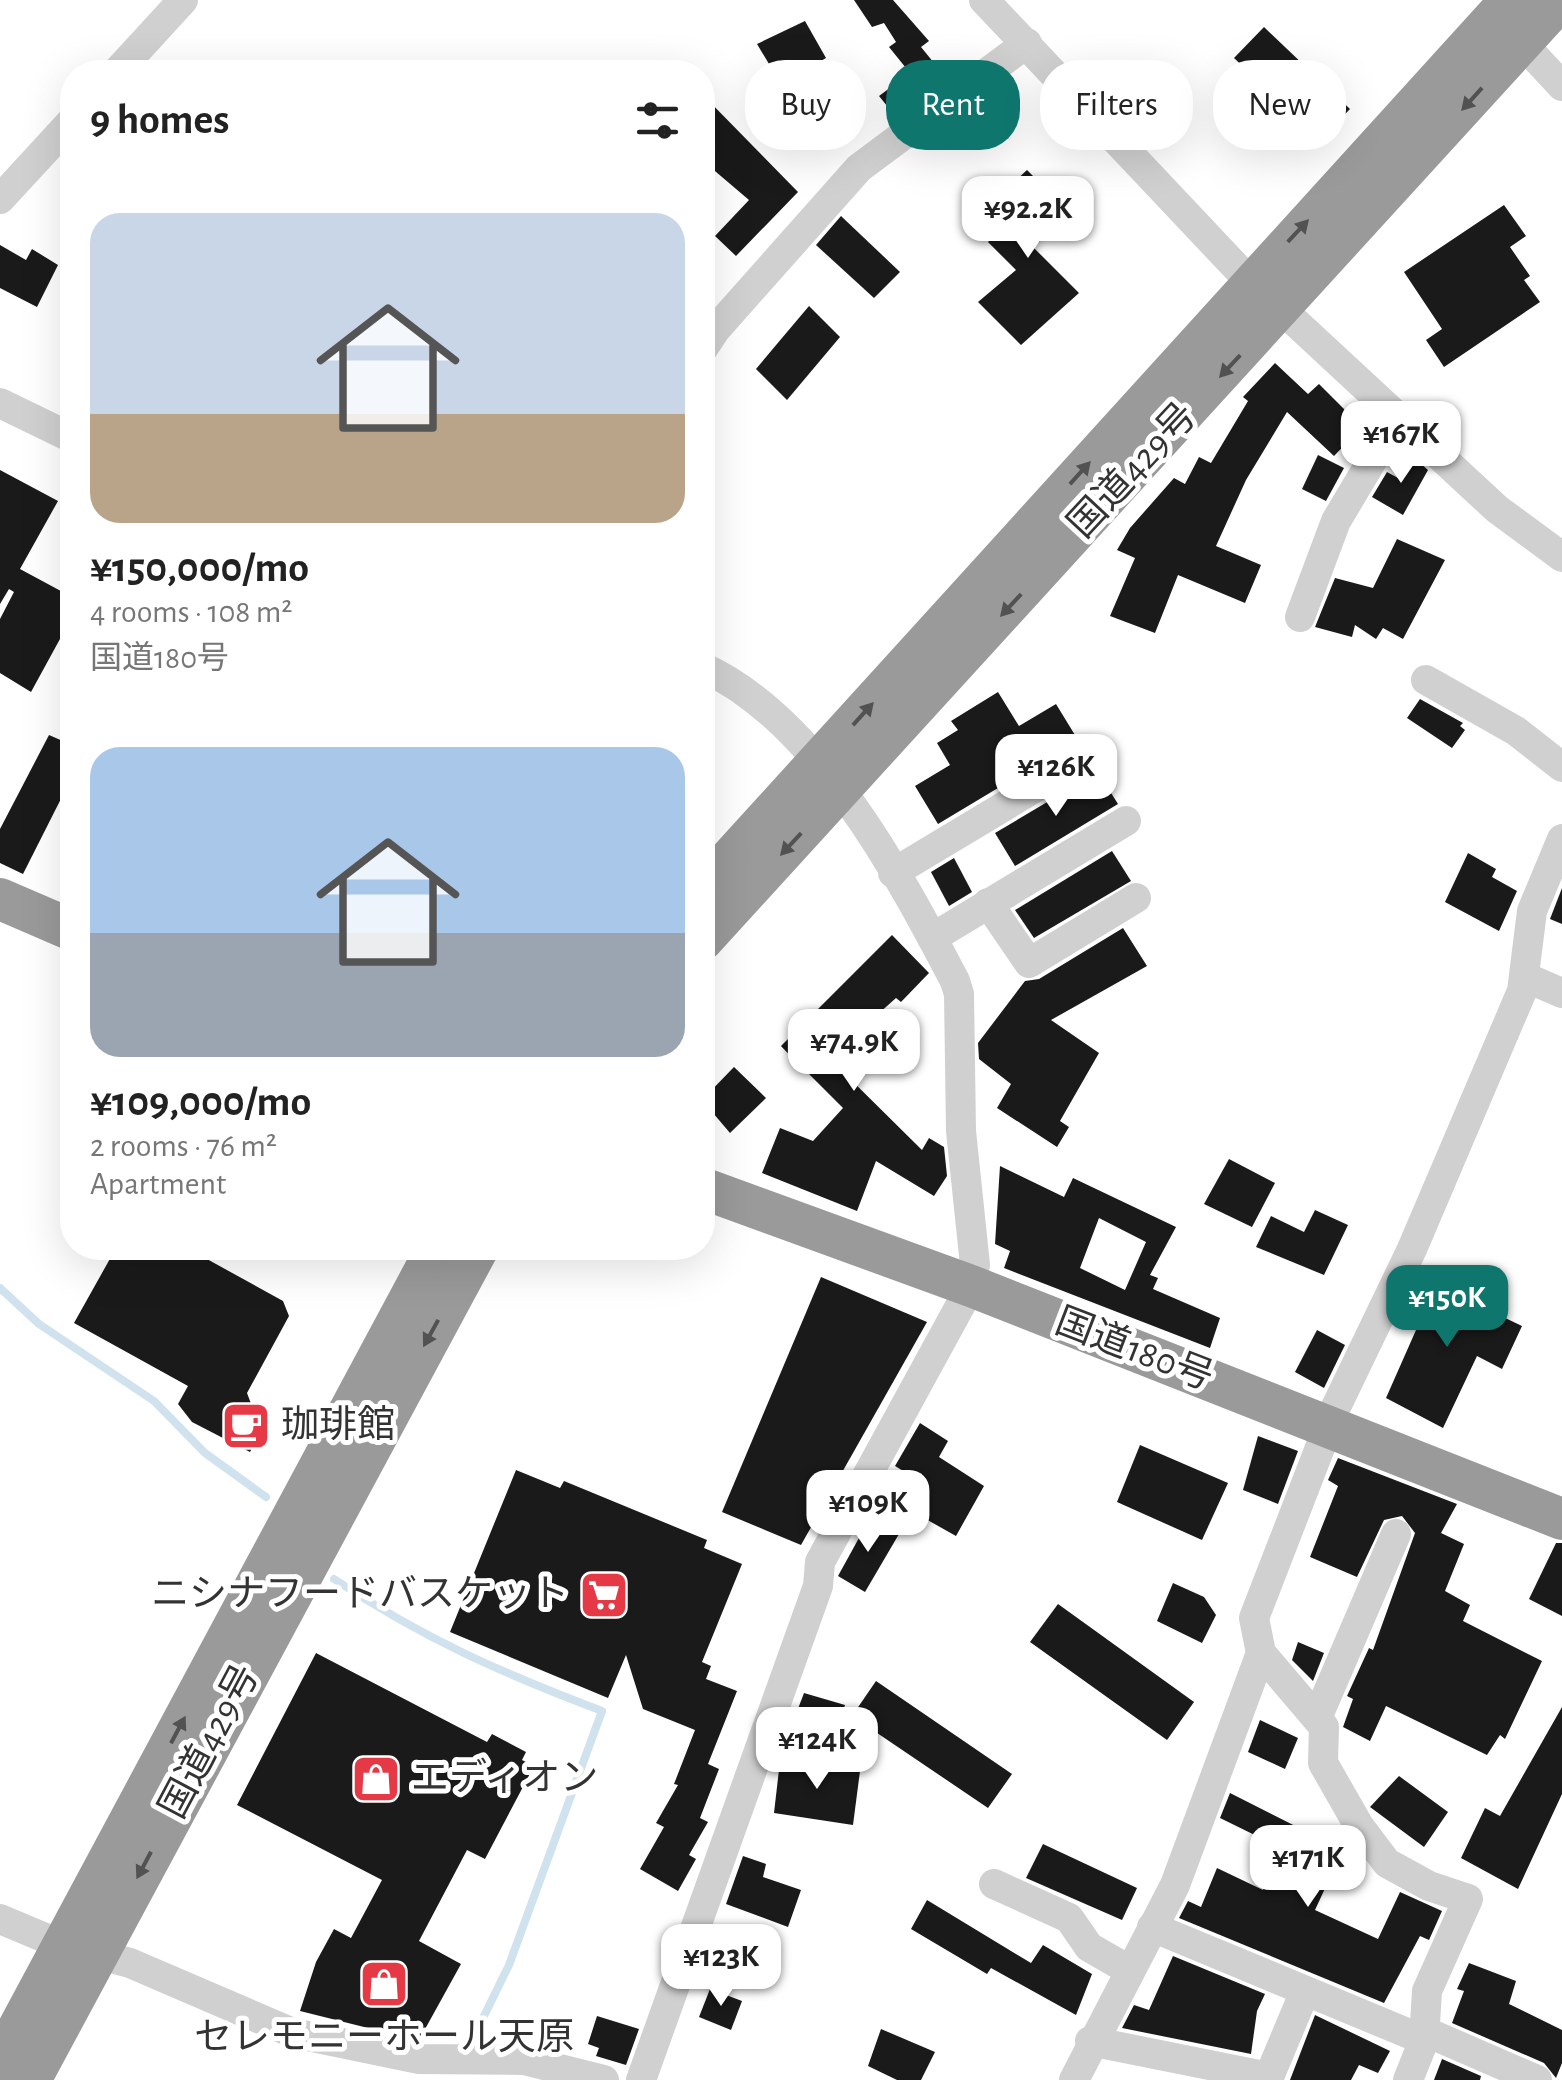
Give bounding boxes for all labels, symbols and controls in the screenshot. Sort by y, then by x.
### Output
chip: Buy [745,60,866,150]
chip: Rent [886,60,1020,150]
chip: Filters [1040,60,1193,150]
chip: New [1213,60,1346,150]
one-way arrow [1461,87,1484,111]
icon: filters [630,93,685,148]
text: 9 homes [90,99,229,141]
pin: ¥92.2K [947,176,1109,261]
text: ¥92.2K [984,192,1072,224]
one-way arrow [1286,219,1309,243]
icon: home [298,278,478,458]
one-way arrow [1219,353,1242,377]
street label: 国道429号 [1061,395,1204,545]
pin: ¥167K [1331,401,1471,486]
text: ¥167K [1363,417,1439,449]
one-way arrow [1068,461,1091,485]
text: ¥150,000/mo [90,547,309,589]
one-way arrow [1000,593,1023,617]
text: 4 rooms · 108 m² [90,596,293,628]
text: 国道180号 [90,642,229,674]
one-way arrow [851,702,874,726]
pin: ¥126K [986,734,1126,819]
text: ¥126K [1017,750,1095,782]
icon: home [298,812,478,992]
one-way arrow [780,832,803,856]
pin: ¥74.9K [773,1009,935,1094]
text: ¥74.9K [810,1025,898,1057]
text: ¥109,000/mo [90,1081,311,1123]
text: 2 rooms · 76 m² [90,1130,277,1162]
text: Apartment [90,1168,226,1200]
pin: ¥150K [1377,1265,1517,1350]
text: ¥150K [1408,1281,1486,1313]
street label: 国道180号 [1050,1301,1219,1397]
one-way arrow [423,1319,441,1347]
cafe icon: 珈琲館 [220,1400,272,1452]
place label: 珈琲館 [281,1405,395,1445]
pin: ¥109K [798,1470,938,1555]
text: ¥109K [828,1486,908,1518]
supermarket icon: ニシナフードバスケット [578,1569,630,1621]
place label: ニシナフードバスケット [151,1574,569,1614]
street label: 国道429号 [152,1658,266,1825]
pin: ¥124K [747,1707,887,1792]
one-way arrow [169,1715,186,1744]
text: ¥124K [778,1723,856,1755]
shop icon: エディオン [350,1753,402,1805]
place label: エディオン [411,1757,598,1798]
pin: ¥171K [1238,1825,1378,1910]
text: ¥171K [1272,1841,1344,1873]
one-way arrow [136,1851,153,1880]
pin: ¥123K [651,1924,791,2009]
text: ¥123K [683,1940,759,1972]
shop icon: セレモニーホール天原 [358,1958,410,2010]
place label: セレモニーホール天原 [194,2019,574,2057]

